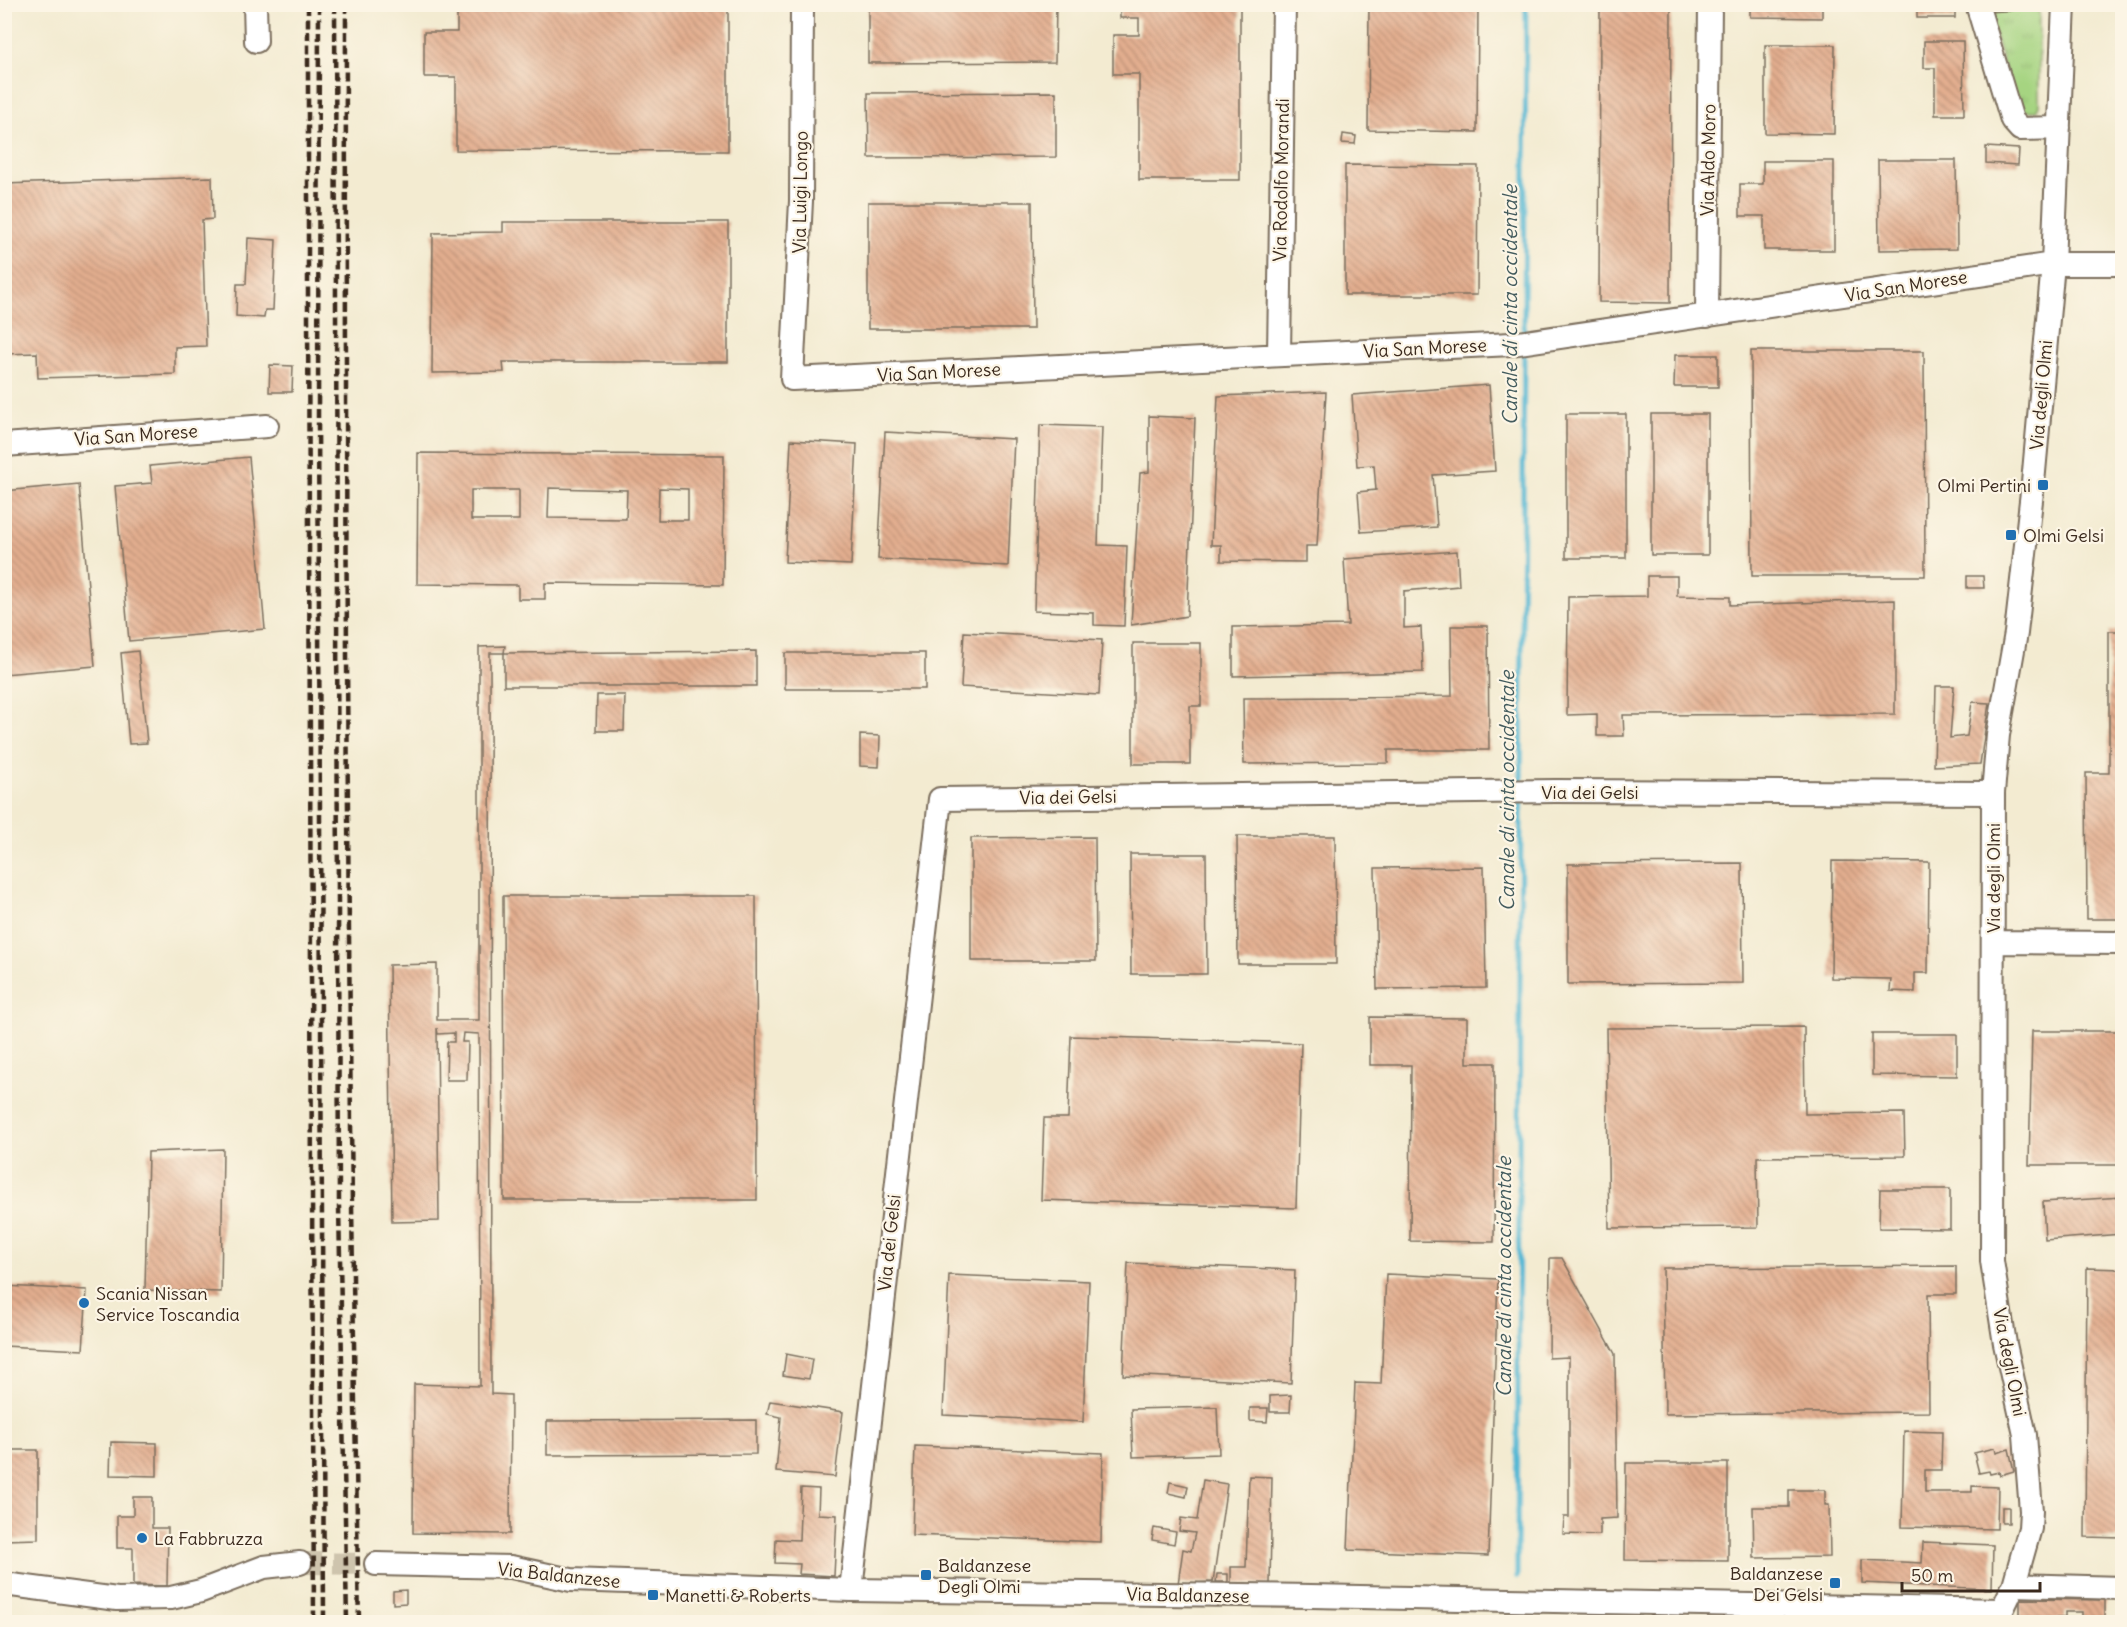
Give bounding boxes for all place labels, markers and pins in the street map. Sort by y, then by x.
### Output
place label: Olmi Pertini [1937,474,2031,497]
marker: Olmi Pertini [2036,478,2050,492]
place label: Olmi Gelsi [2023,524,2104,547]
marker: Olmi Gelsi [2004,528,2018,542]
place label: Scania Nissan Service Toscandia [96,1282,240,1326]
marker: Scania Nissan Service Toscandia [77,1296,91,1310]
place label: La Fabbruzza [154,1527,263,1550]
marker: La Fabbruzza [135,1531,149,1545]
place label: Baldanzese Degli Olmi [938,1554,1031,1598]
place label: Baldanzese Dei Gelsi [1730,1562,1823,1606]
marker: Baldanzese Degli Olmi [919,1568,933,1582]
marker: Baldanzese Dei Gelsi [1828,1576,1842,1590]
place label: Manetti & Roberts [665,1584,811,1607]
marker: Manetti & Roberts [646,1588,660,1602]

